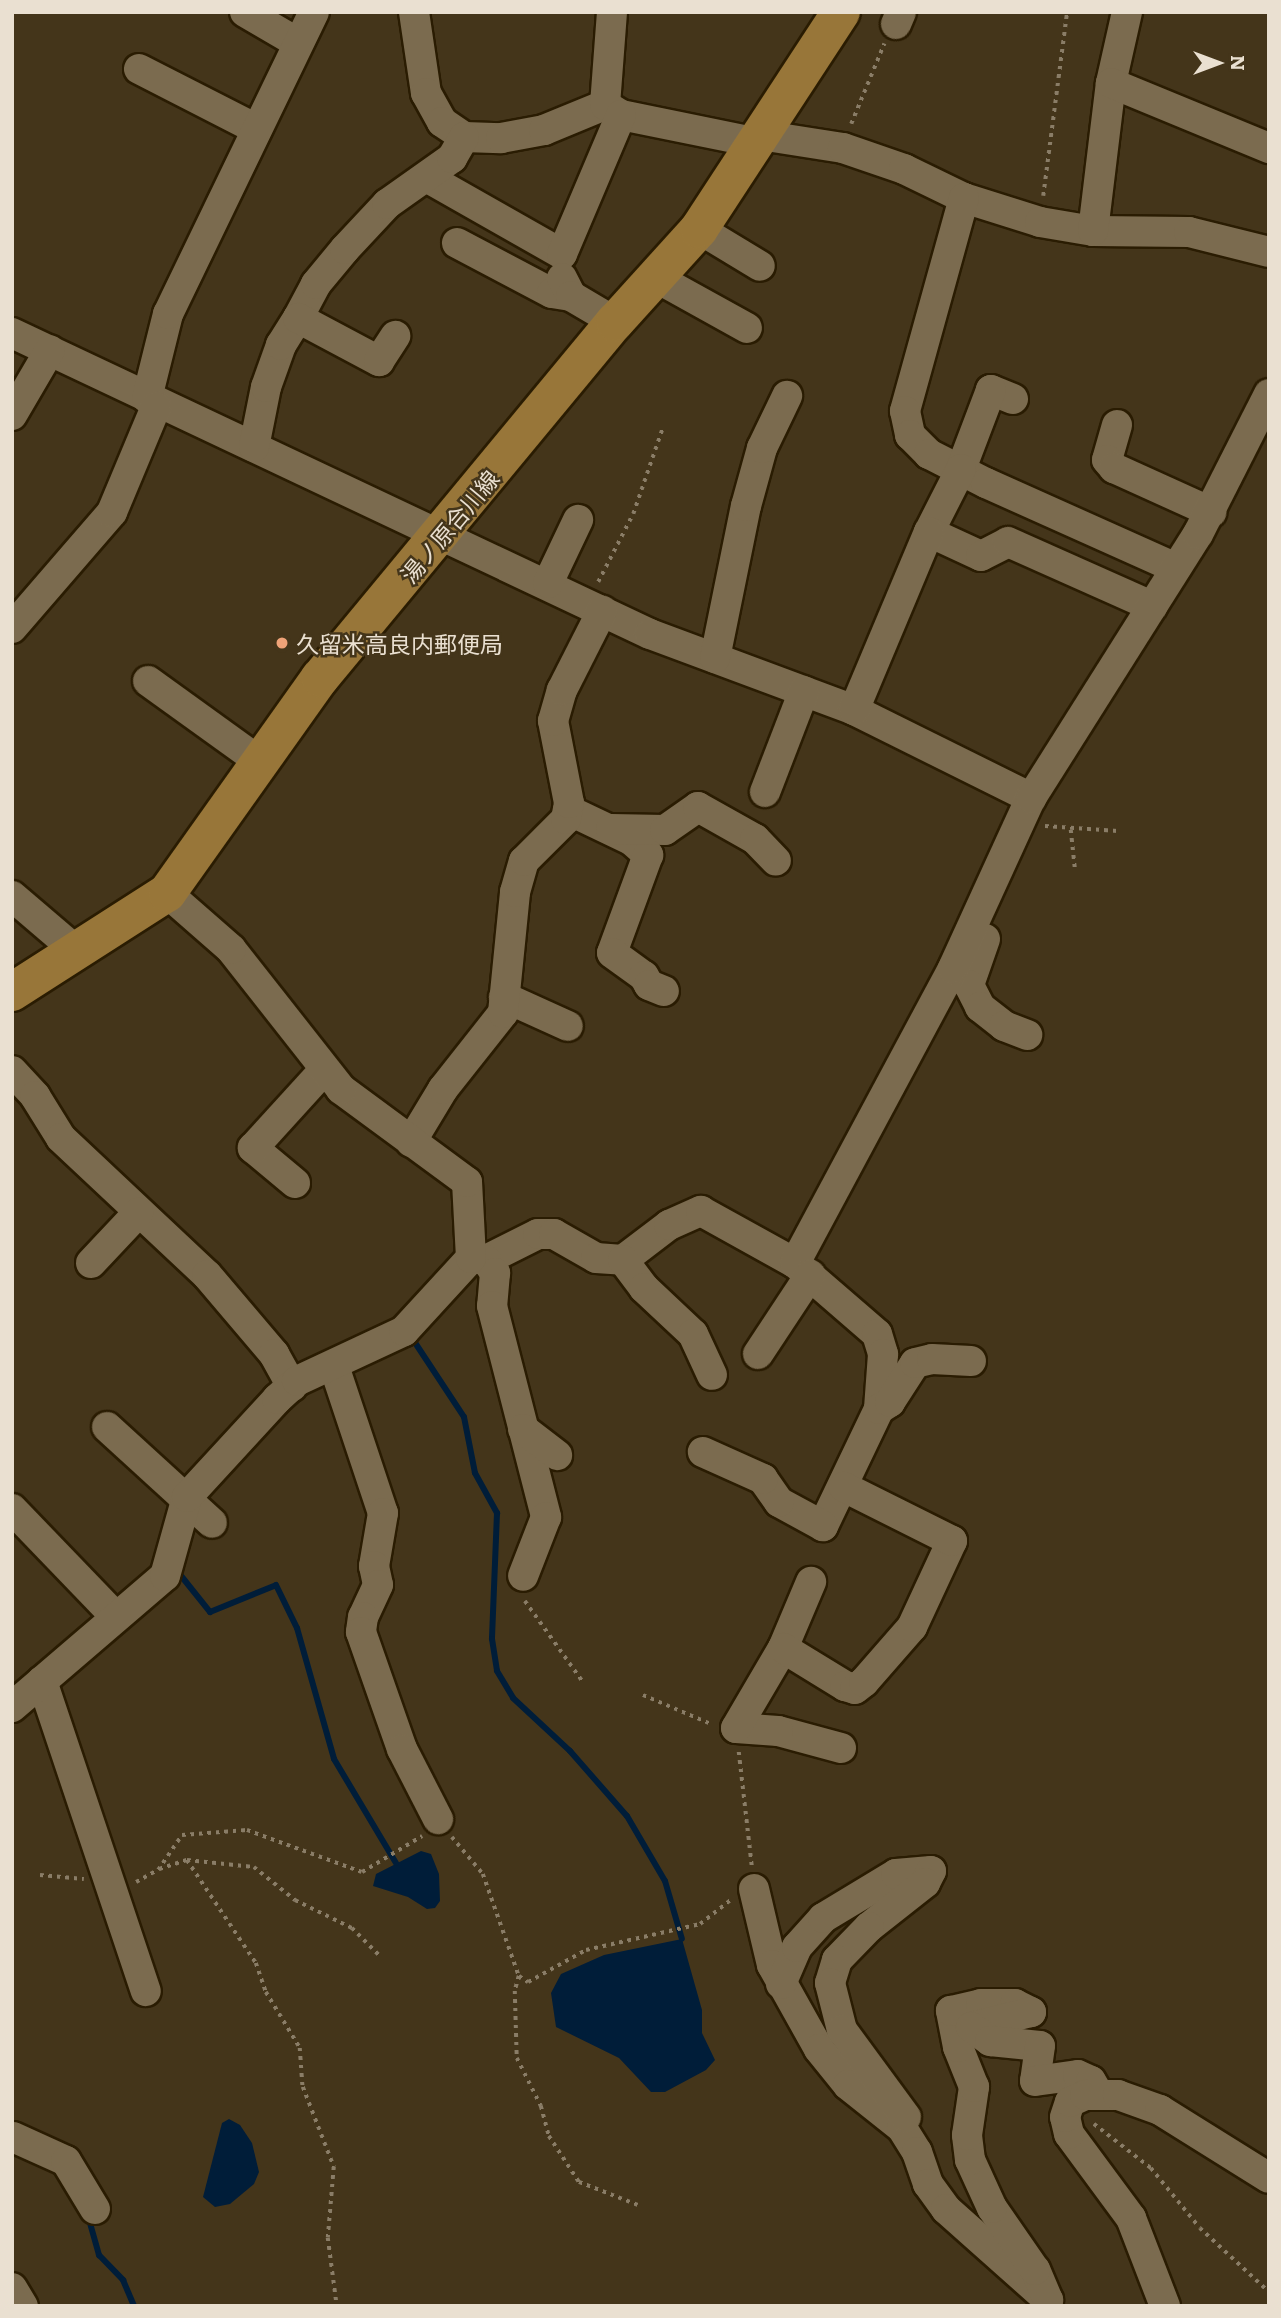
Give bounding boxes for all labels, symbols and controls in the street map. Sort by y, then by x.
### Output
north arrow [1183,28,1253,98]
text: N [1225,55,1253,71]
street label: 湯ノ原合川線 [394,464,504,588]
place label: 久留米高良内郵便局 [296,629,503,657]
marker: 久留米高良内郵便局 [274,635,290,651]

